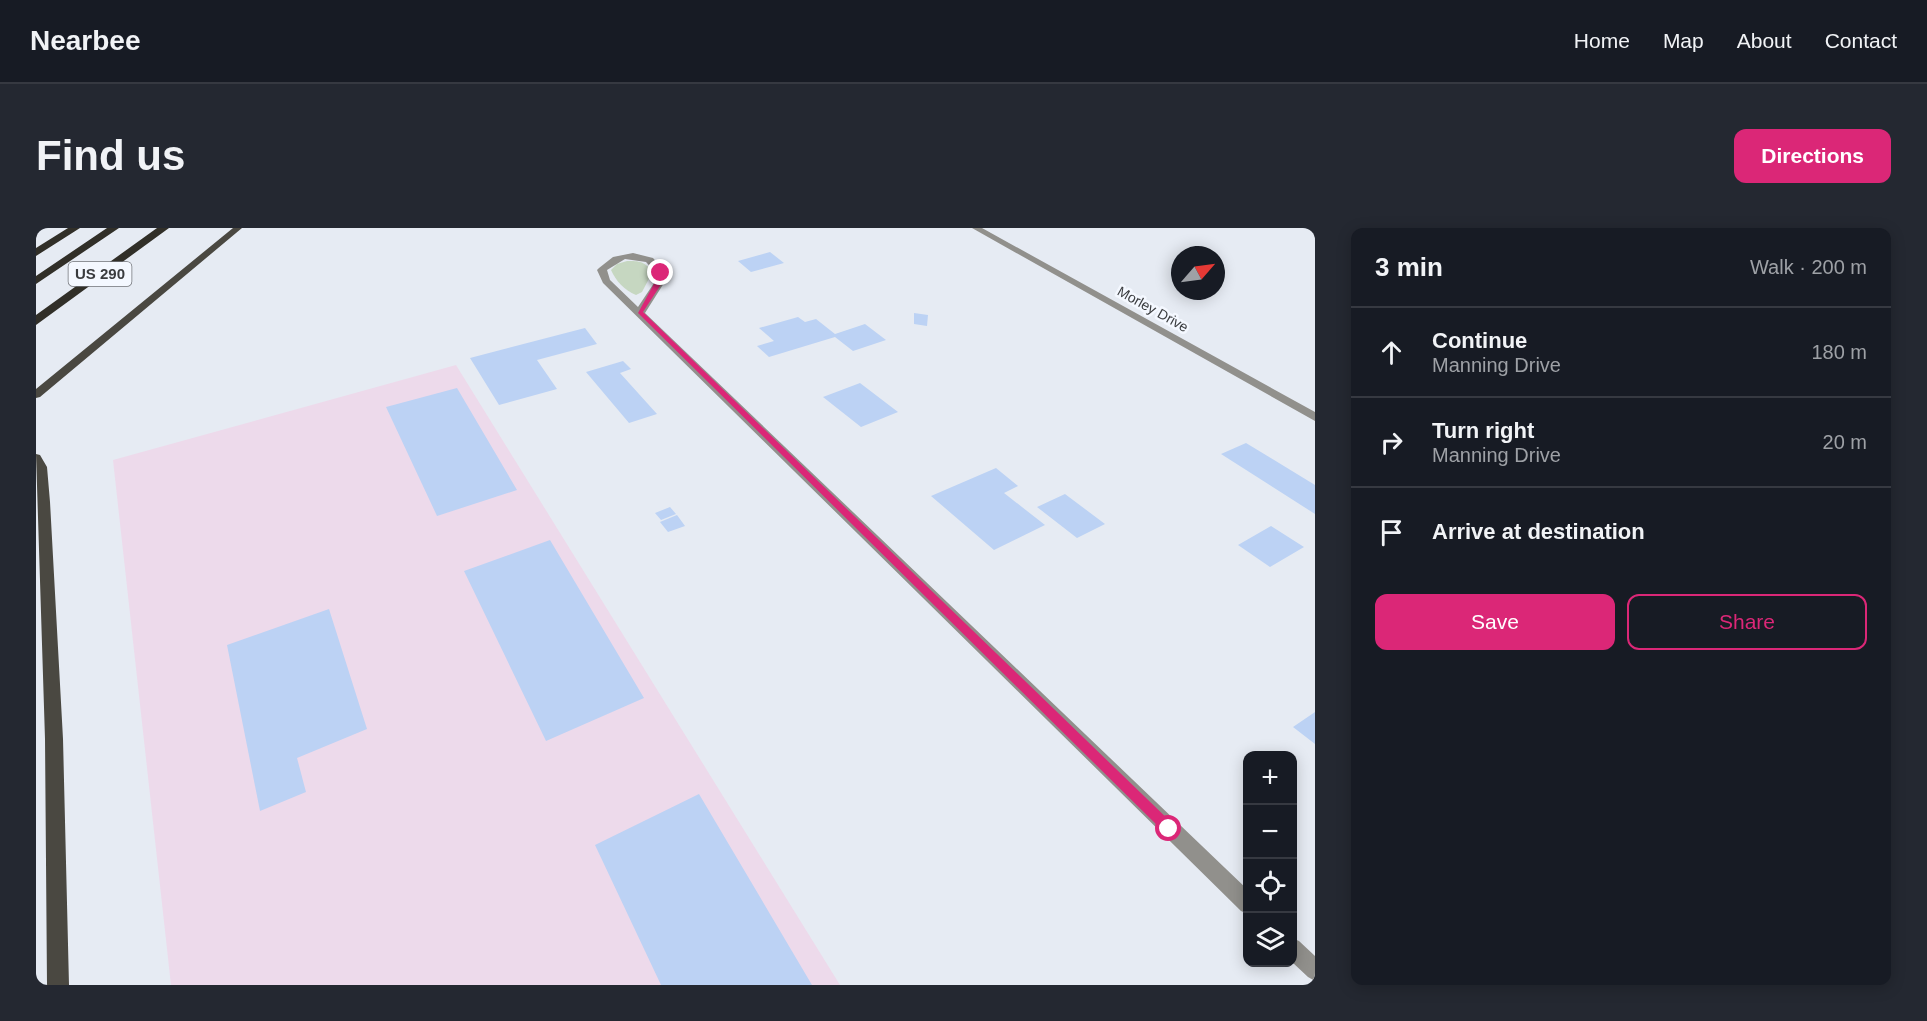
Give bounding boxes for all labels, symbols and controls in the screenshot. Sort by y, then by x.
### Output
text: Nearbee [30,25,141,56]
text: Home [1574,29,1630,52]
text: Map [1663,29,1704,52]
text: About [1737,29,1792,52]
text: Contact [1825,29,1897,52]
button: Directions [1734,129,1891,183]
text: Find us [36,132,185,179]
north arrow [1171,246,1225,300]
text: 3 min [1375,252,1443,282]
text: Walk · 200 m [1750,256,1867,278]
route end [647,259,673,285]
road number: US 290 [68,262,132,286]
street label: Morley Drive [1115,283,1191,335]
text: Continue [1432,328,1527,353]
icon: ahead [1375,336,1408,369]
text: 180 m [1811,341,1867,363]
text: Manning Drive [1432,354,1561,376]
text: Turn right [1432,418,1534,443]
icon: right [1375,426,1408,459]
text: 20 m [1823,431,1867,453]
text: Manning Drive [1432,444,1561,466]
icon: arrive [1375,516,1408,549]
text: Arrive at destination [1432,519,1645,544]
button: Save [1375,594,1615,650]
button: Share [1627,594,1867,650]
map controls [1243,751,1297,967]
button: + [1243,751,1297,805]
button: − [1243,805,1297,859]
route start [1155,815,1181,841]
button: locate [1243,859,1297,913]
button: layers [1243,913,1297,967]

